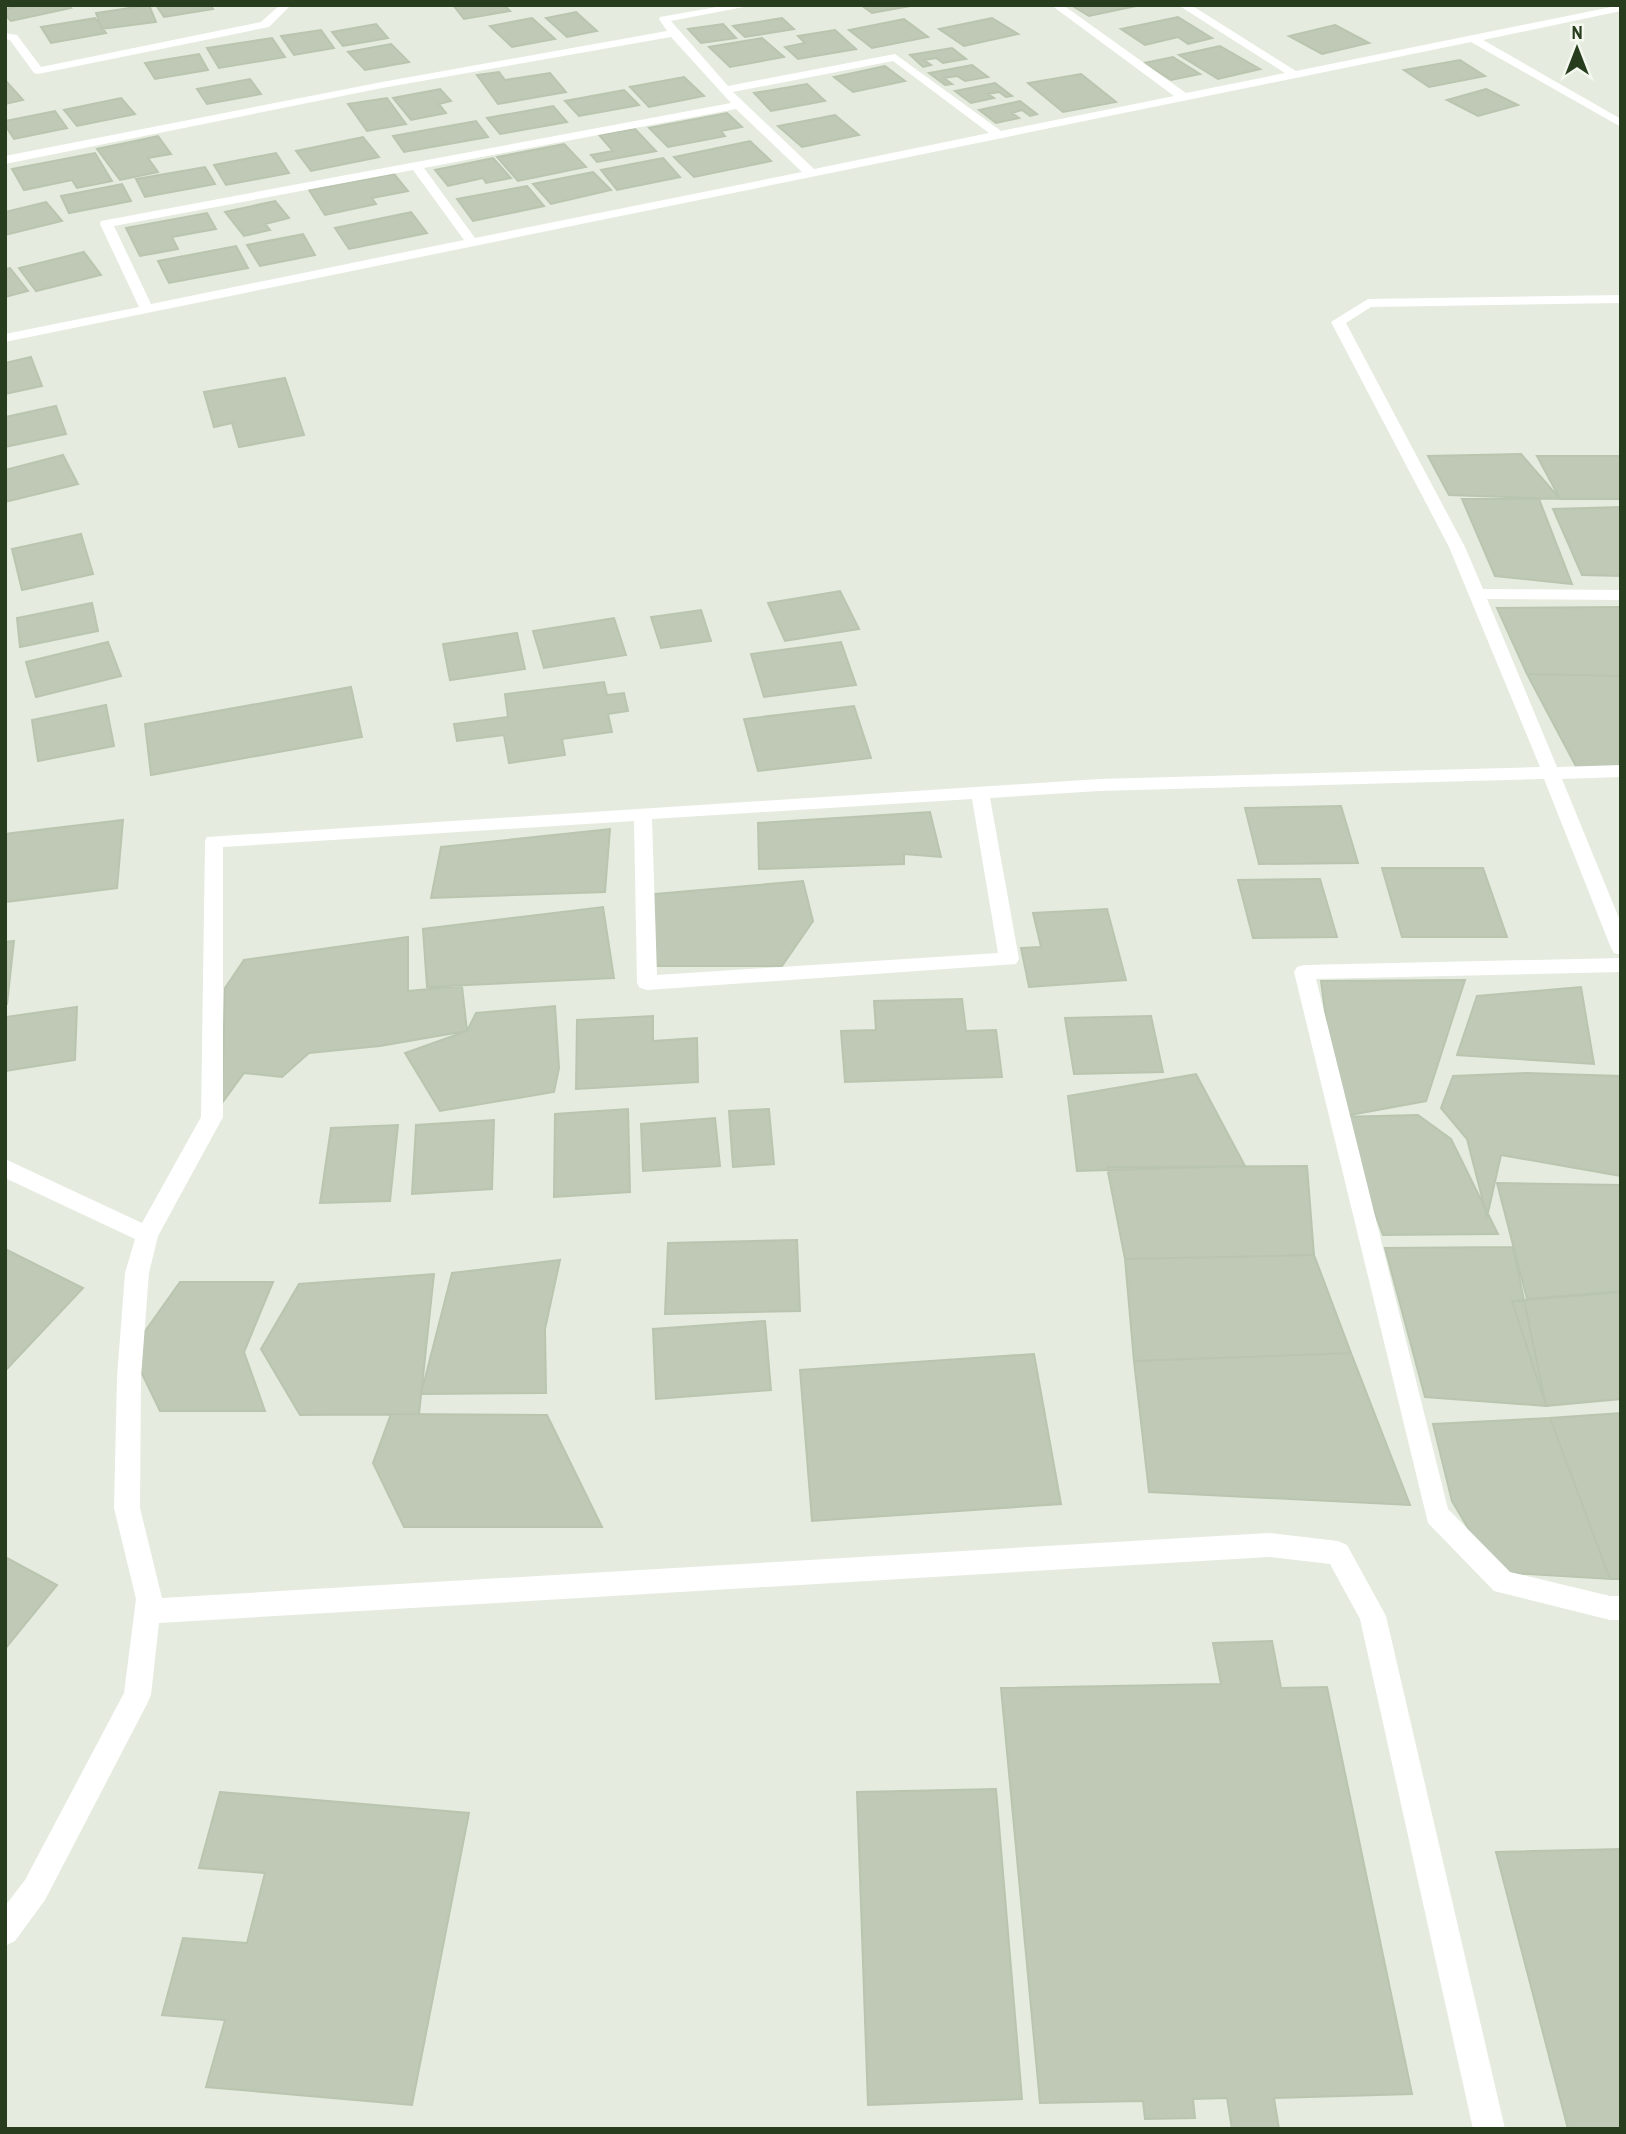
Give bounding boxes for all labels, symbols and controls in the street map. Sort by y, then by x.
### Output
north arrow [1542,14,1612,84]
text: N [1571,19,1583,45]

